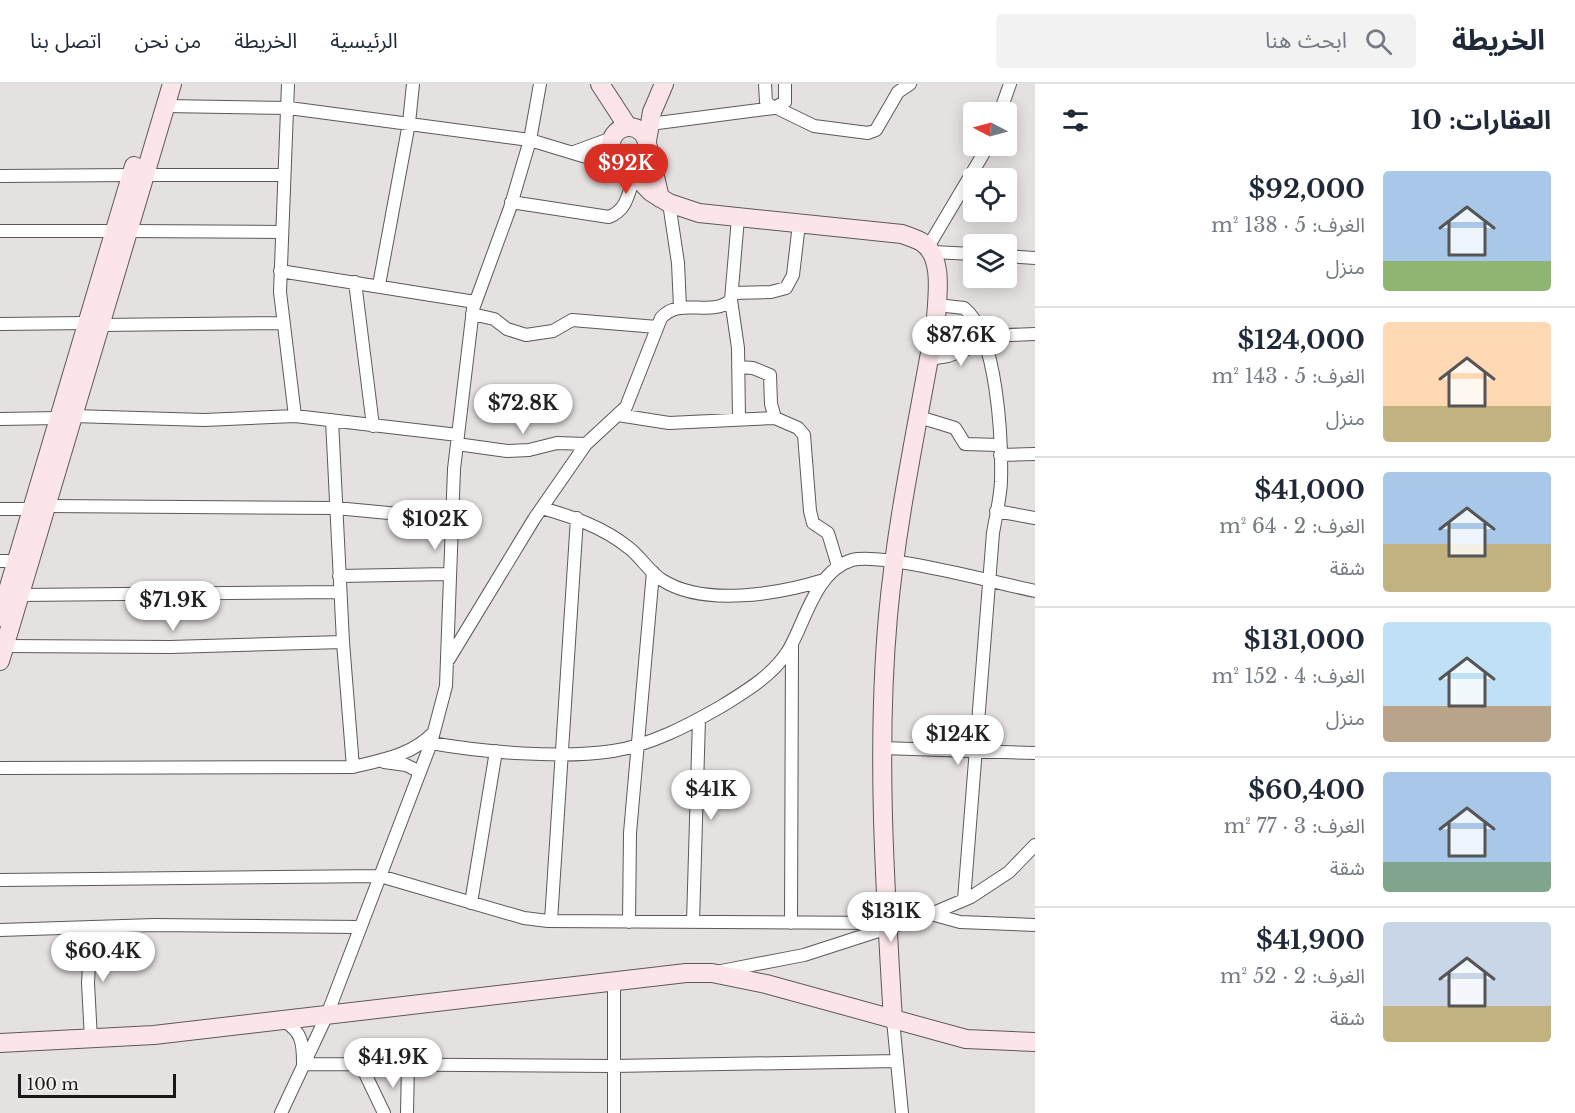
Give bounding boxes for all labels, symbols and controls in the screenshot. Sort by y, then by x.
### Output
search box [996,14,1416,68]
text: الخريطة [1452,23,1545,58]
icon: search [1362,25,1395,58]
text: ابحث هنا [1265,27,1347,54]
text: اتصل بنا [30,28,102,54]
text: من نحن [135,28,201,54]
text: الخريطة [234,28,297,54]
text: الرئيسية [330,28,398,54]
north arrow [963,102,1017,156]
map controls [963,102,1017,288]
icon: filters [1059,104,1092,137]
text: العقارات: 10 [1411,104,1551,136]
pin: $92K [590,144,662,195]
text: $92K [598,151,654,175]
button: locate [963,168,1017,222]
text: $92,000 [1249,173,1365,205]
icon: home [1431,195,1503,267]
text: الغرف: 5 · 138 m² [1211,213,1365,237]
button: layers [963,234,1017,288]
text: منزل [1326,255,1365,279]
pin: $87.6K [912,316,1010,367]
text: $87.6K [926,323,996,347]
text: $124,000 [1238,324,1365,356]
icon: home [1431,346,1503,418]
text: الغرف: 5 · 143 m² [1212,364,1365,388]
pin: $72.8K [474,384,572,435]
text: $72.8K [488,391,558,415]
text: منزل [1326,406,1365,430]
text: $41,000 [1254,474,1365,506]
icon: home [1431,496,1503,568]
pin: $102K [393,500,477,551]
text: $102K [402,507,468,531]
text: الغرف: 2 · 64 m² [1219,514,1365,538]
text: شقة [1330,556,1365,580]
pin: $71.9K [124,581,222,632]
text: $71.9K [139,588,207,612]
text: $131,000 [1244,624,1365,656]
icon: home [1431,646,1503,718]
text: الغرف: 4 · 152 m² [1212,664,1365,688]
text: منزل [1326,706,1365,730]
pin: $124K [916,715,1000,766]
text: $124K [926,722,990,746]
pin: $41K [675,770,747,821]
text: $60,400 [1248,774,1365,806]
text: $41K [685,777,737,801]
icon: home [1431,796,1503,868]
text: الغرف: 3 · 77 m² [1224,814,1365,838]
text: شقة [1330,856,1365,880]
pin: $131K [849,892,933,943]
text: $131K [861,899,921,923]
text: $41,900 [1256,924,1365,956]
pin: $60.4K [54,932,152,983]
text: $60.4K [65,939,141,963]
icon: home [1431,946,1503,1018]
text: الغرف: 2 · 52 m² [1220,964,1365,988]
text: شقة [1330,1006,1365,1030]
pin: $41.9K [344,1038,442,1089]
text: $41.9K [358,1045,428,1069]
scale bar [18,1071,176,1098]
text: 100 m [27,1074,79,1094]

